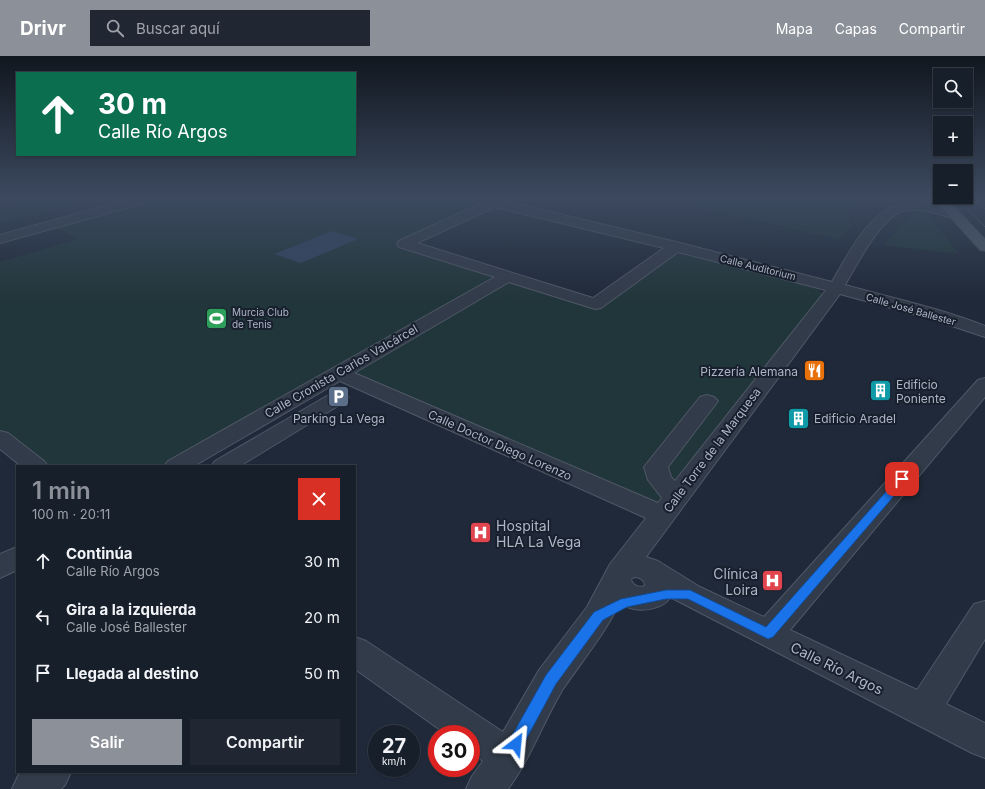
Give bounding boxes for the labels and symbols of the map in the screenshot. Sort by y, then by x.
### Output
street label: Calle Auditorium [719,252,797,282]
street label: Calle José Ballester [865,290,958,328]
sports icon: Murcia Club de Tenis [204,305,230,331]
place label: Murcia Club de Tenis [232,306,289,330]
street label: Calle Cronista Carlos Valcárcel [262,321,420,421]
restaurant icon: Pizzería Alemana [801,358,827,384]
place label: Pizzería Alemana [700,364,798,379]
place label: Edificio Poniente [896,377,946,406]
building icon: Edificio Poniente [867,378,893,404]
parking icon: Parking La Vega [326,384,352,410]
street label: Calle Torre de la Marquesa [660,385,764,515]
building icon: Edificio Aradel [786,405,812,431]
street label: Calle Doctor Diego Lorenzo [426,406,574,484]
place label: Parking La Vega [293,411,385,426]
place label: Edificio Aradel [814,411,896,426]
pin [885,462,919,496]
place label: Hospital HLA La Vega [496,517,581,550]
hospital icon: Hospital HLA La Vega [467,520,493,546]
place label: Clínica Loira [713,565,758,598]
hospital icon: Clínica Loira [760,568,786,594]
street label: Calle Río Argos [788,638,886,698]
position arrow [495,723,537,765]
speed limit sign: 30 [428,725,480,777]

